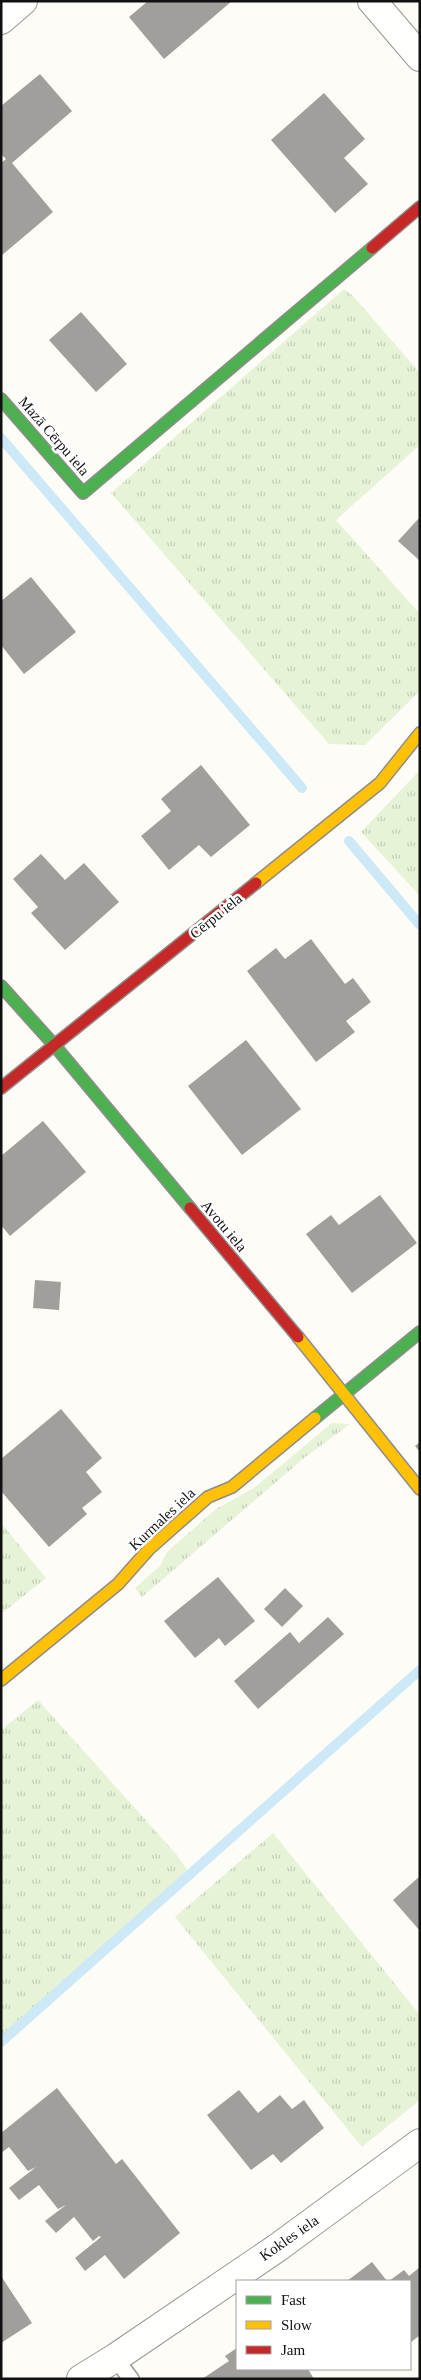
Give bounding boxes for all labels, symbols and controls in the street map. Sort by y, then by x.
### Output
street label: Mazā Cērpu iela [15,393,93,479]
street label: Cērpu iela [187,890,245,942]
street label: Avotu iela [198,1197,250,1255]
street label: Kurmales iela [126,1484,198,1553]
street label: Kokles iela [257,2212,322,2264]
legend [236,2280,411,2370]
text: Fast [281,2292,307,2308]
text: Slow [281,2317,312,2333]
text: Jam [281,2342,305,2358]

